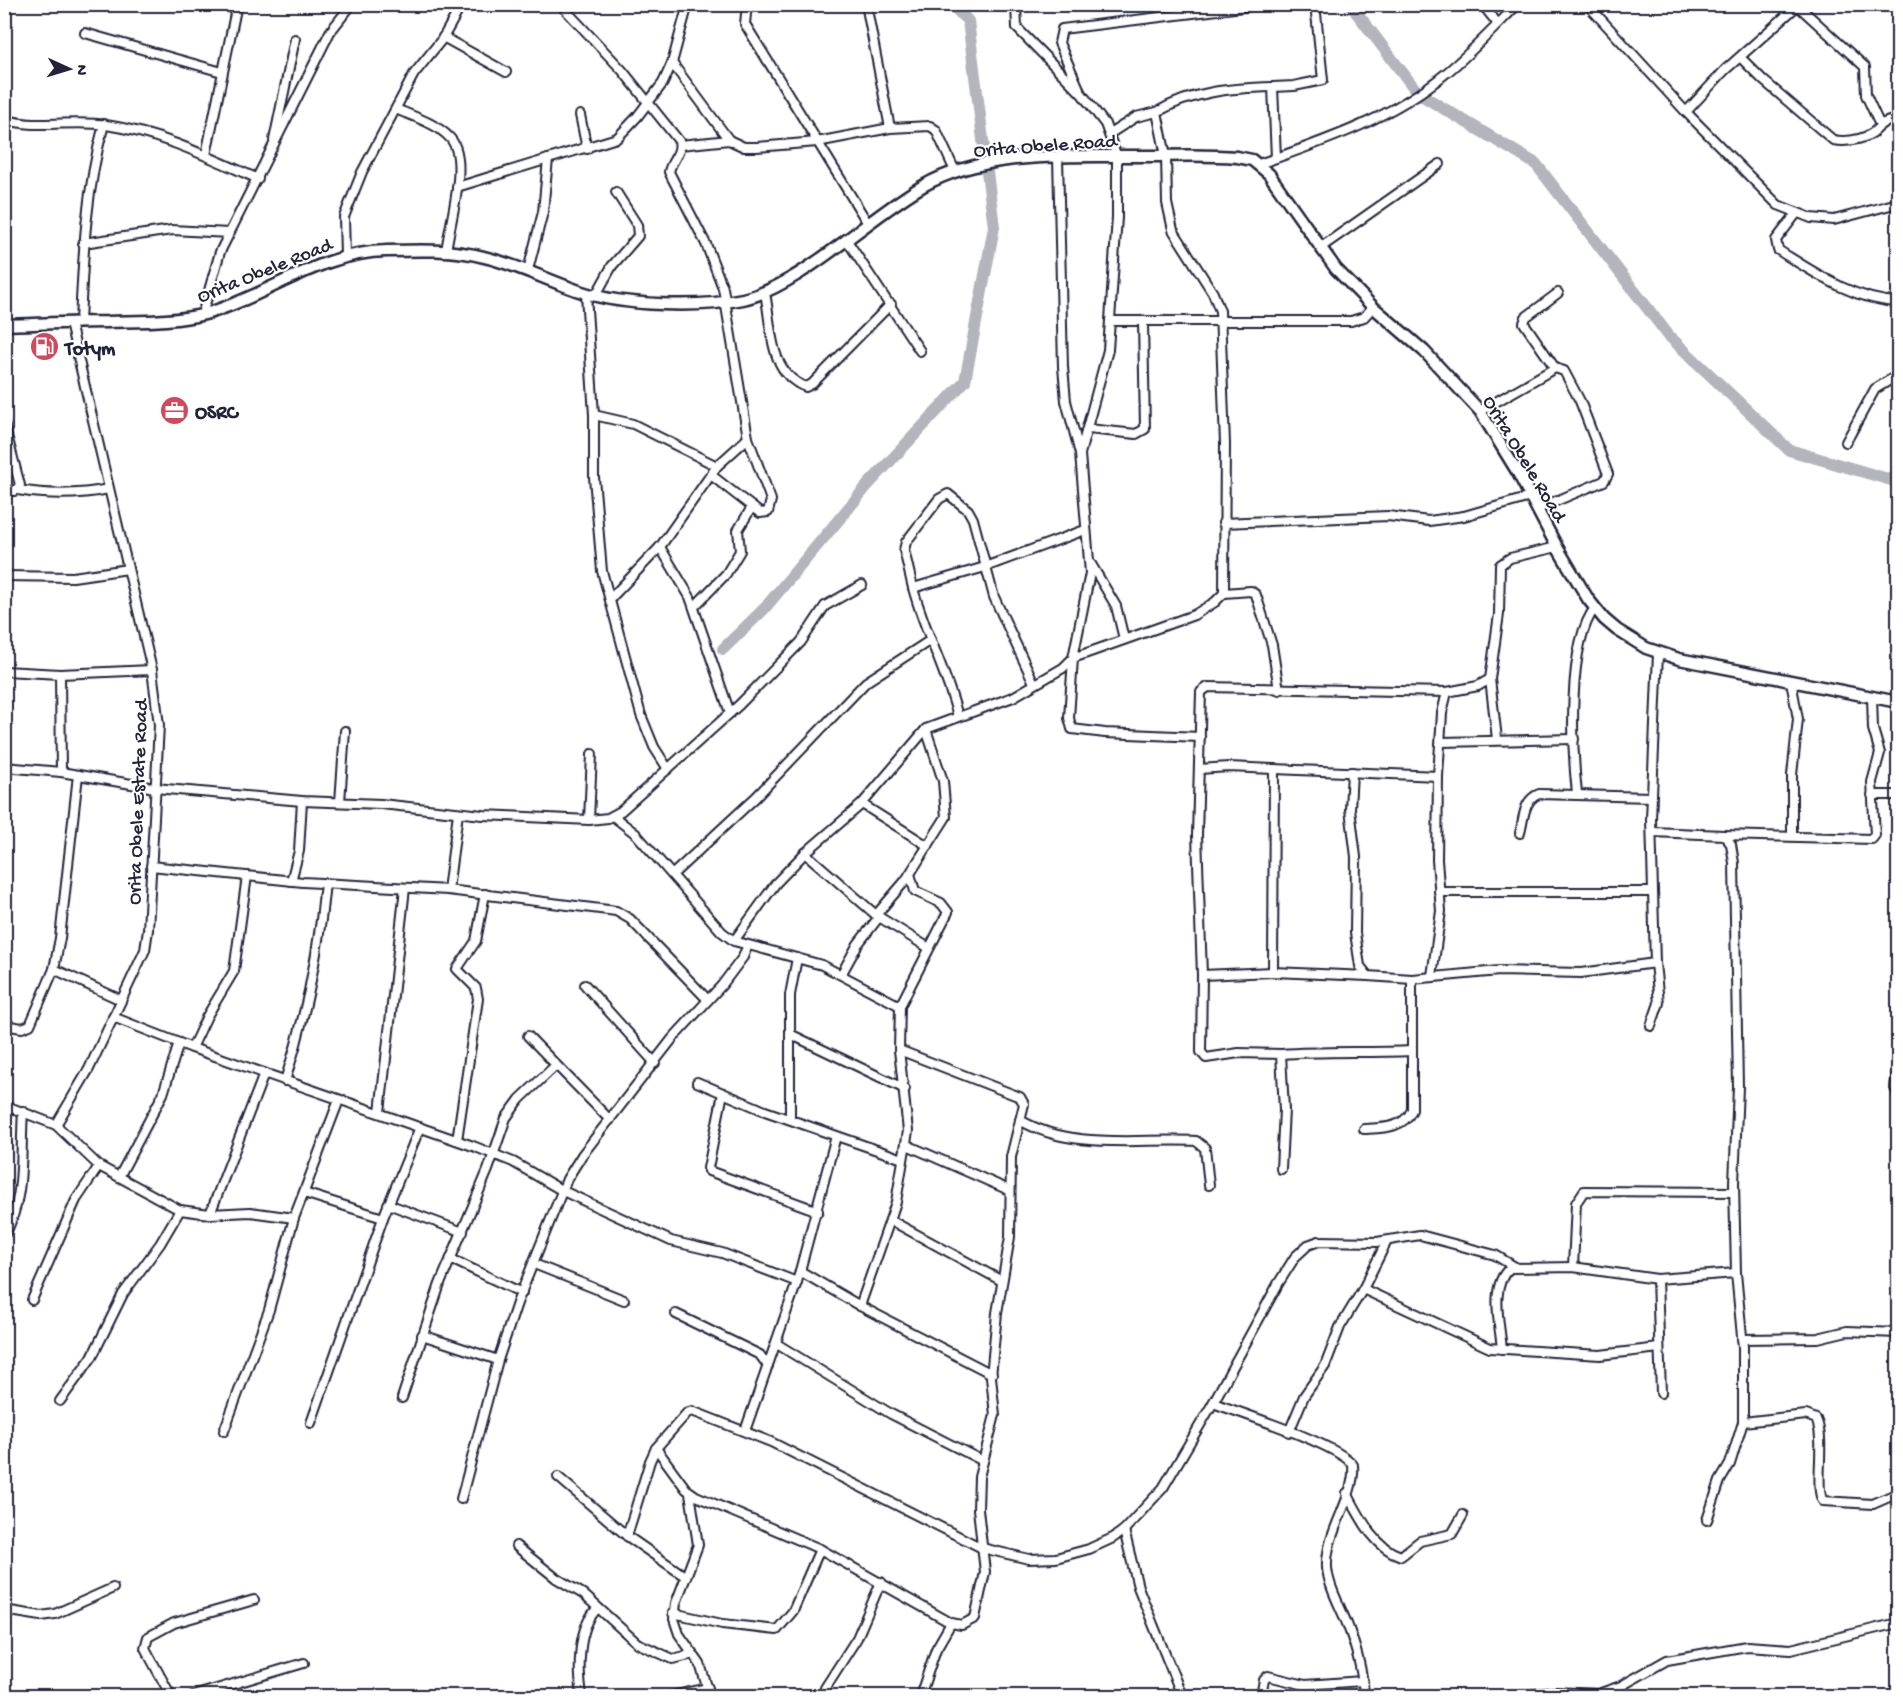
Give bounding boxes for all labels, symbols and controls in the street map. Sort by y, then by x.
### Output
north arrow [39,39,99,99]
text: N [71,64,90,76]
street label: Orita Obele Road [973,131,1120,164]
street label: Orita Obele Road [194,234,338,310]
fuel station icon: Totym [28,331,60,363]
place label: Totym [63,339,116,362]
street label: Orita Obele Road [1476,392,1571,529]
office icon: OSRC [158,395,190,427]
place label: OSRC [195,403,240,426]
street label: Orita Obele Estate Road [124,697,155,905]

